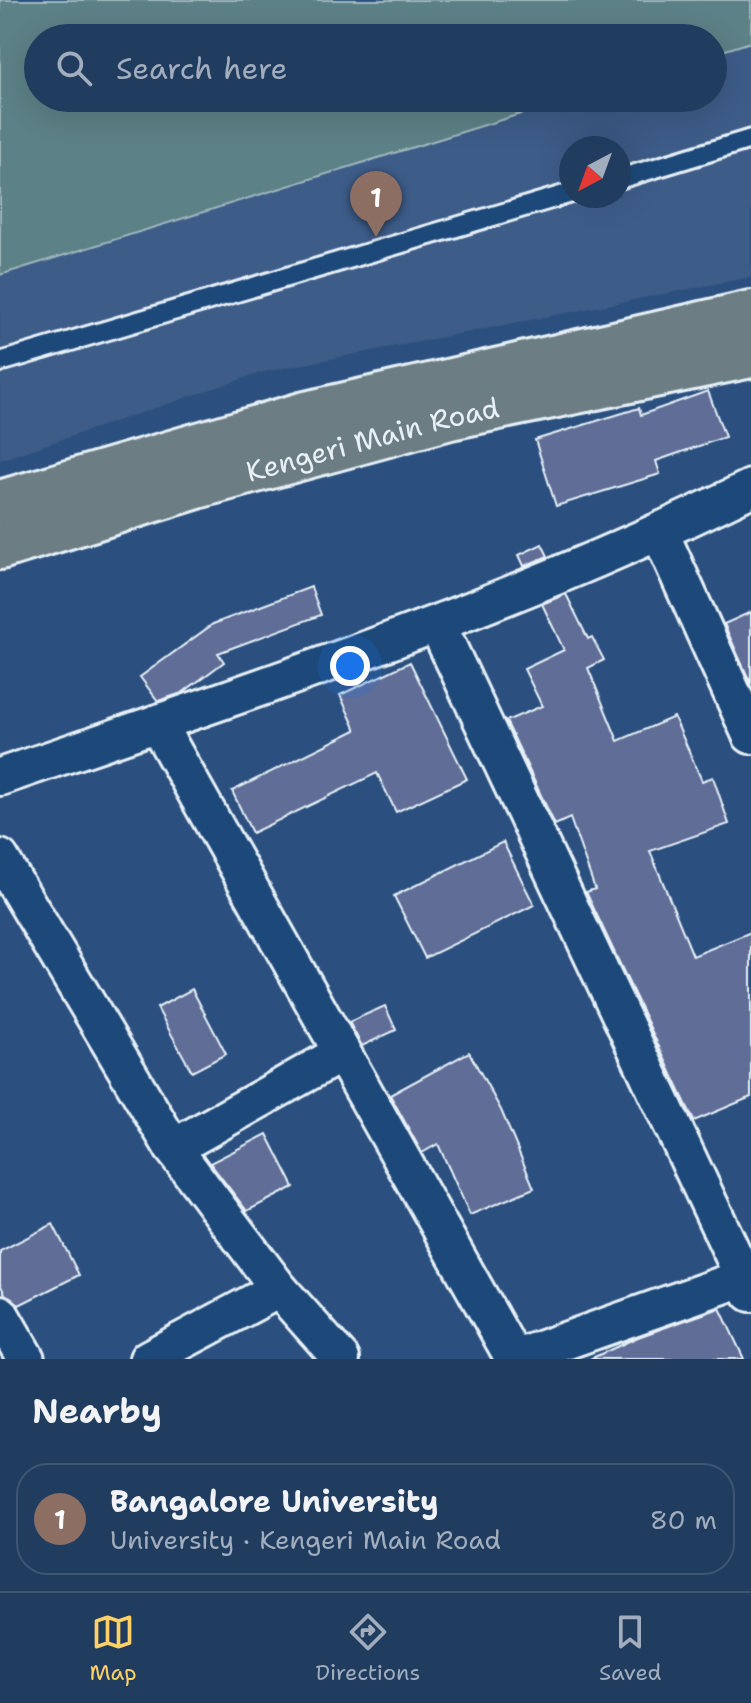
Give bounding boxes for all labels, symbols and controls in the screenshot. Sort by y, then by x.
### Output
search box [24,24,727,112]
icon: search [52,46,96,90]
text: Search here [116,48,287,89]
north arrow [559,136,631,208]
pin: 1 [350,171,402,237]
street label: Kengeri Main Road [242,388,503,491]
your location [330,646,370,686]
text: Nearby [32,1388,162,1434]
text: Bangalore University [110,1481,439,1522]
text: 1 [54,1502,66,1537]
text: 80 m [650,1502,717,1537]
text: University · Kengeri Main Road [110,1522,501,1557]
tab: Map [89,1610,137,1687]
tab: Directions [315,1610,420,1687]
tab: Saved [599,1610,662,1687]

